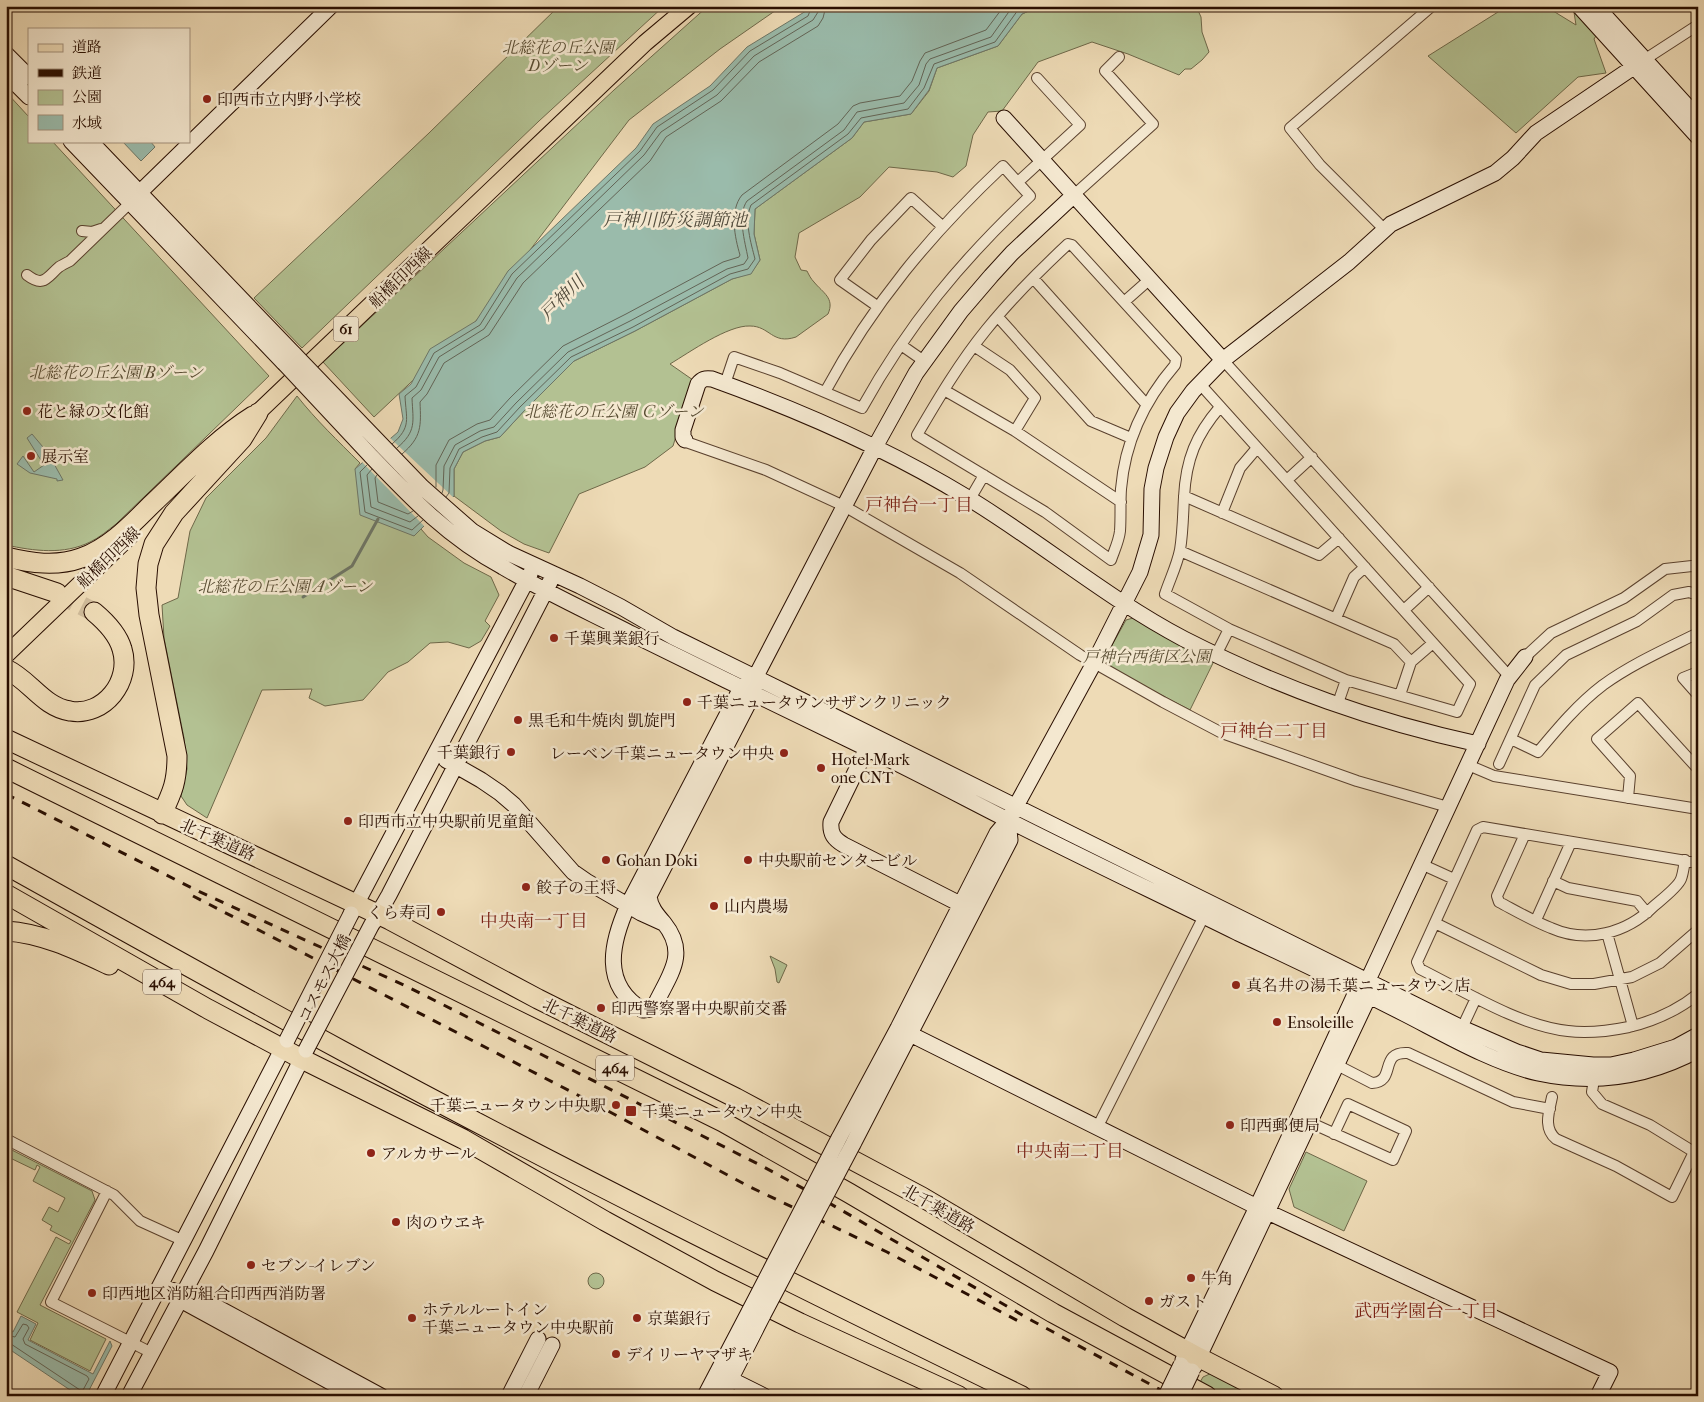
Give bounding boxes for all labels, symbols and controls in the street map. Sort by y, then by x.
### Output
legend [28,28,190,142]
text: 道路 [72,38,102,56]
park label: 北総花の丘公園 Dゾーン [502,38,617,75]
text: 鉄道 [72,64,102,82]
text: 公園 [72,88,102,106]
place label: 印西市立内野小学校 [217,90,361,109]
marker: 印西市立内野小学校 [201,93,213,105]
text: 水域 [72,114,102,132]
water label: 戸神川防災調節池 [603,210,749,231]
street label: 船橋印西線 [365,243,436,312]
water label: 戸神川 [536,270,590,325]
road number: 61 [334,316,358,342]
park label: 北総花の丘公園 Bゾーン [29,363,204,382]
place label: 花と緑の文化館 [37,402,149,421]
park label: 北総花の丘公園 Ｃゾーン [524,402,705,421]
marker: 花と緑の文化館 [21,405,33,417]
place label: 展示室 [41,447,89,466]
marker: 展示室 [25,450,37,462]
district label: 戸神台一丁目 [865,495,973,516]
street label: 船橋印西線 [73,523,144,592]
park label: 北総花の丘公園 Aゾーン [198,577,373,596]
place label: 千葉興業銀行 [564,629,660,648]
marker: 千葉興業銀行 [548,632,560,644]
park label: 戸神台西街区公園 [1083,647,1214,666]
place label: 千葉ニュータウンサザンクリニック [697,693,951,712]
marker: 千葉ニュータウンサザンクリニック [681,696,693,708]
place label: 黒毛和牛焼肉 凱旋門 [528,711,675,730]
marker: 黒毛和牛焼肉 凱旋門 [512,714,524,726]
district label: 戸神台二丁目 [1220,721,1328,742]
place label: 千葉銀行 [437,743,501,762]
place label: レーベン千葉ニュータウン中央 [550,744,774,763]
marker: 千葉銀行 [505,746,517,758]
marker: レーベン千葉ニュータウン中央 [778,747,790,759]
place label: Hotel Mark one CNT [831,750,911,787]
marker: Hotel Mark one CNT [815,762,827,774]
place label: 印西市立中央駅前児童館 [358,812,534,831]
street label: 北千葉道路 [177,815,258,864]
marker: 印西市立中央駅前児童館 [342,815,354,827]
place label: Gohan Doki [616,851,698,870]
place label: 中央駅前センタービル [758,851,917,870]
marker: Gohan Doki [600,854,612,866]
marker: 中央駅前センタービル [742,854,754,866]
place label: 餃子の王将 [536,878,616,897]
marker: 餃子の王将 [520,881,532,893]
place label: 山内農場 [724,897,788,916]
marker: 山内農場 [708,900,720,912]
place label: くら寿司 [367,903,431,922]
marker: くら寿司 [435,906,447,918]
district label: 中央南一丁目 [480,911,588,932]
street label: コスモス大橋 [294,931,355,1025]
road number: 464 [143,970,181,994]
place label: 真名井の湯千葉ニュータウン店 [1246,976,1470,995]
marker: 真名井の湯千葉ニュータウン店 [1230,979,1242,991]
street label: 北千葉道路 [540,994,620,1047]
place label: 印西警察署中央駅前交番 [611,999,787,1018]
marker: 印西警察署中央駅前交番 [595,1002,607,1014]
place label: Ensoleille [1287,1013,1354,1032]
marker: Ensoleille [1271,1016,1283,1028]
road number: 464 [596,1056,634,1080]
place label: 千葉ニュータウン中央駅 [430,1096,606,1115]
marker: 千葉ニュータウン中央駅 [610,1099,622,1111]
place label: 千葉ニュータウン中央 [642,1102,802,1121]
marker: 千葉ニュータウン中央 [624,1104,638,1118]
place label: 印西郵便局 [1240,1116,1320,1135]
marker: 印西郵便局 [1224,1119,1236,1131]
district label: 中央南二丁目 [1016,1141,1124,1162]
place label: アルカサール [381,1144,476,1163]
marker: アルカサール [365,1147,377,1159]
street label: 北千葉道路 [899,1180,978,1237]
place label: 肉のウヱキ [406,1213,486,1232]
marker: 肉のウヱキ [390,1216,402,1228]
place label: セブン-イレブン [261,1256,376,1275]
marker: セブン-イレブン [245,1259,257,1271]
place label: 牛角 [1201,1269,1233,1288]
marker: 牛角 [1185,1272,1197,1284]
place label: 印西地区消防組合印西西消防署 [102,1284,326,1303]
marker: 印西地区消防組合印西西消防署 [86,1287,98,1299]
place label: ガスト [1159,1292,1207,1311]
marker: ガスト [1143,1295,1155,1307]
place label: ホテルルートイン 千葉ニュータウン中央駅前 [422,1300,614,1337]
district label: 武西学園台一丁目 [1354,1301,1498,1322]
place label: 京葉銀行 [647,1309,711,1328]
marker: ホテルルートイン 千葉ニュータウン中央駅前 [406,1312,418,1324]
marker: 京葉銀行 [631,1312,643,1324]
place label: デイリーヤマザキ [626,1345,753,1364]
marker: デイリーヤマザキ [610,1348,622,1360]

